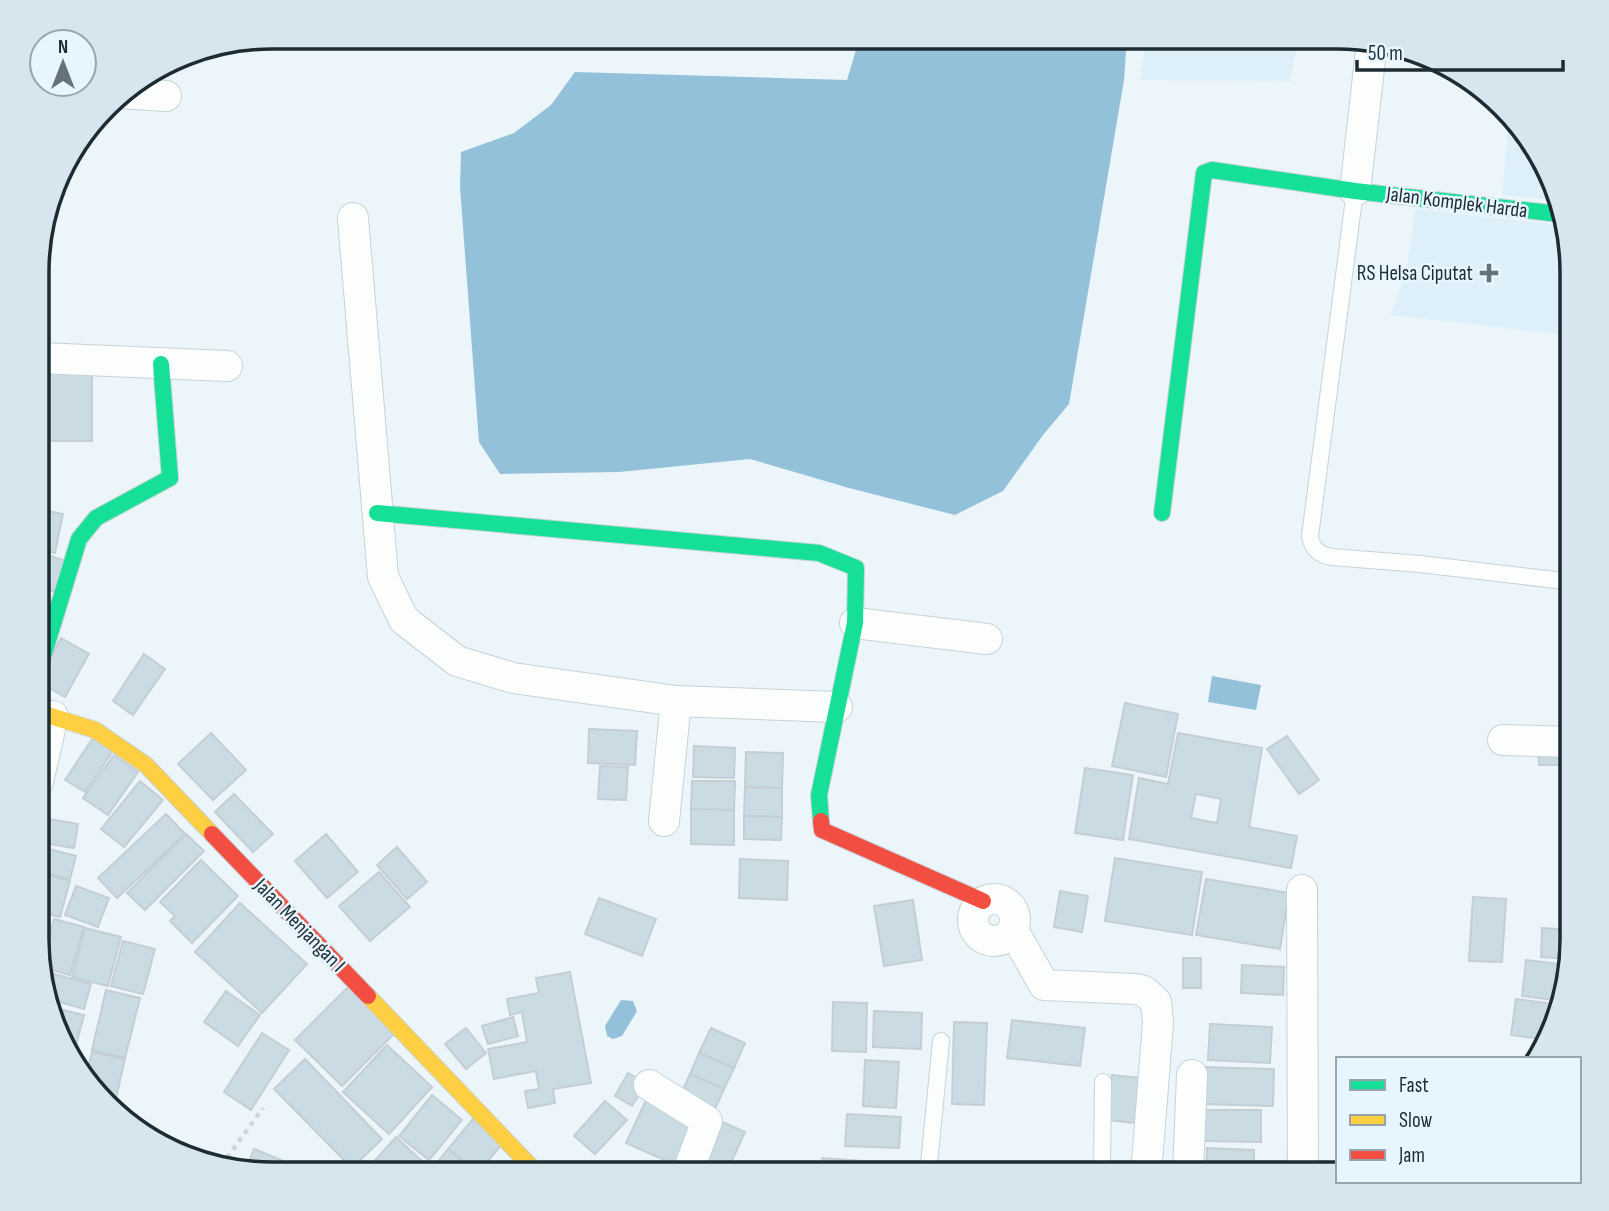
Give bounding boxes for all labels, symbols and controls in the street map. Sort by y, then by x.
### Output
north arrow [28,28,98,98]
scale bar [1357,28,1564,72]
text: N [58,36,68,59]
text: 50 m [1368,41,1403,66]
street label: Jalan Komplek Harda [1384,181,1529,224]
place label: RS Helsa Ciputat [1357,261,1473,286]
marker: RS Helsa Ciputat [1479,263,1499,283]
street label: Jalan Menjangan I [248,873,350,977]
legend [1336,1057,1581,1183]
text: Fast [1399,1073,1429,1098]
text: Slow [1399,1108,1433,1133]
text: Jam [1398,1143,1425,1168]

